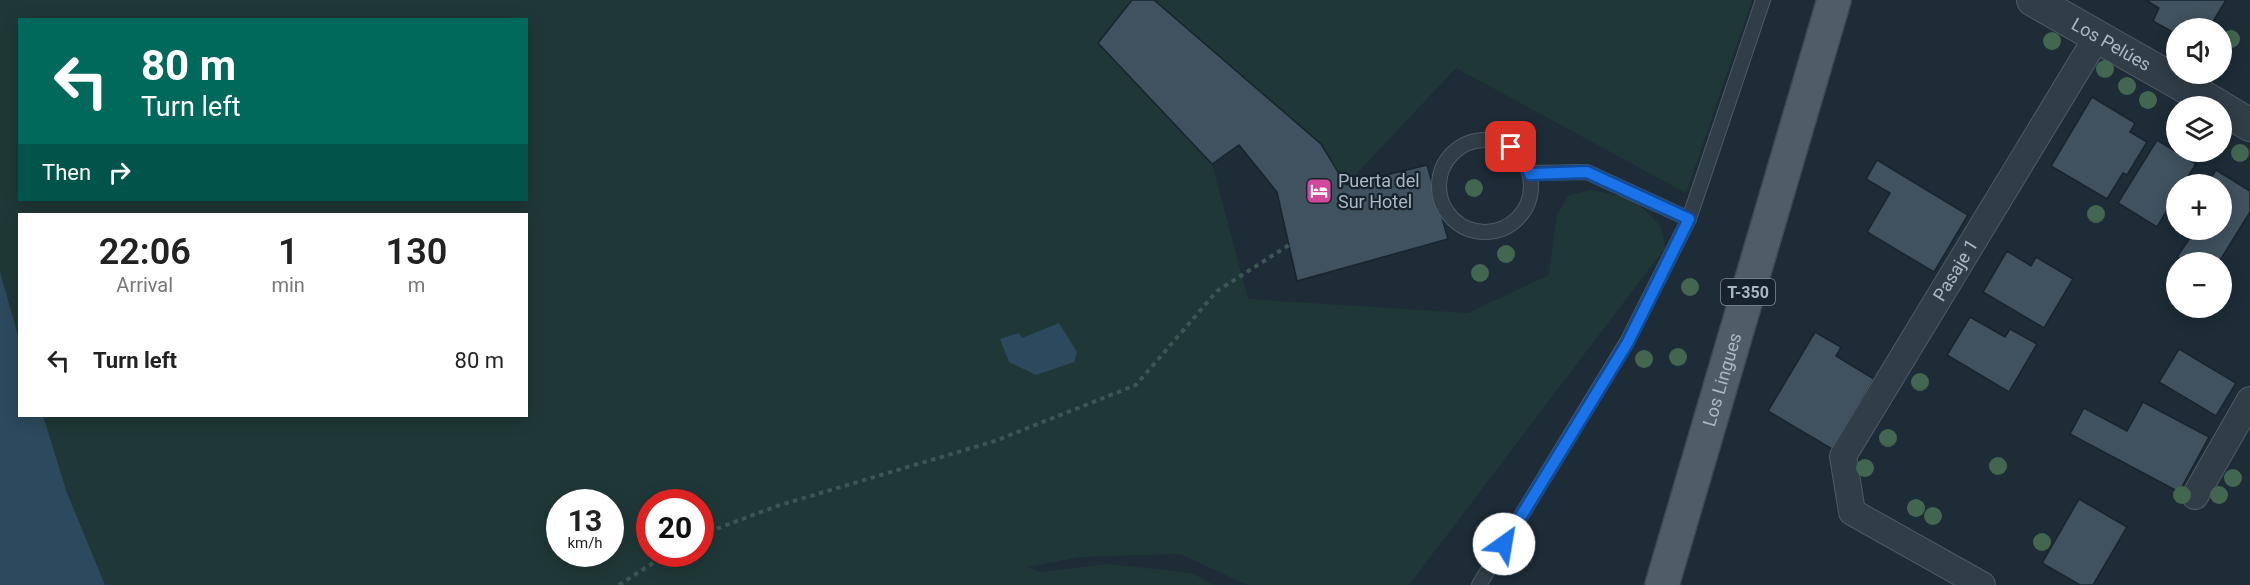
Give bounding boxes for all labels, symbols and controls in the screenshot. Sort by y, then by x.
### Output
street label: Los Pelúes [2068,13,2155,75]
map controls [2166,18,2232,318]
button: sound [2166,18,2232,84]
text: 80 m [141,41,236,90]
icon: left [42,42,120,120]
text: Turn left [141,91,241,123]
button: layers [2166,96,2232,162]
pin [1485,121,1536,172]
icon: arrive [1494,130,1527,163]
icon: right [103,156,136,189]
text: Then [42,160,91,185]
place label: Puerta del Sur Hotel [1338,170,1420,212]
button: + [2166,174,2232,240]
hotel icon: Puerta del Sur Hotel [1304,176,1334,206]
text: 22:06 [99,231,191,273]
text: 1 [278,231,298,273]
text: 130 [386,231,447,273]
street label: Pasaje 1 [1928,235,1982,305]
button: − [2166,252,2232,318]
text: Arrival [116,273,173,297]
text: min [271,273,305,297]
text: m [408,273,425,297]
road number: T-350 [1721,279,1775,305]
street label: Los Lingues [1698,330,1746,429]
icon: left [42,344,75,377]
text: Turn left [93,348,177,373]
text: 80 m [455,348,504,373]
speed limit sign: 20 [636,489,714,567]
text: 13 [568,503,602,538]
position arrow [1472,512,1536,576]
text: km/h [567,534,603,552]

